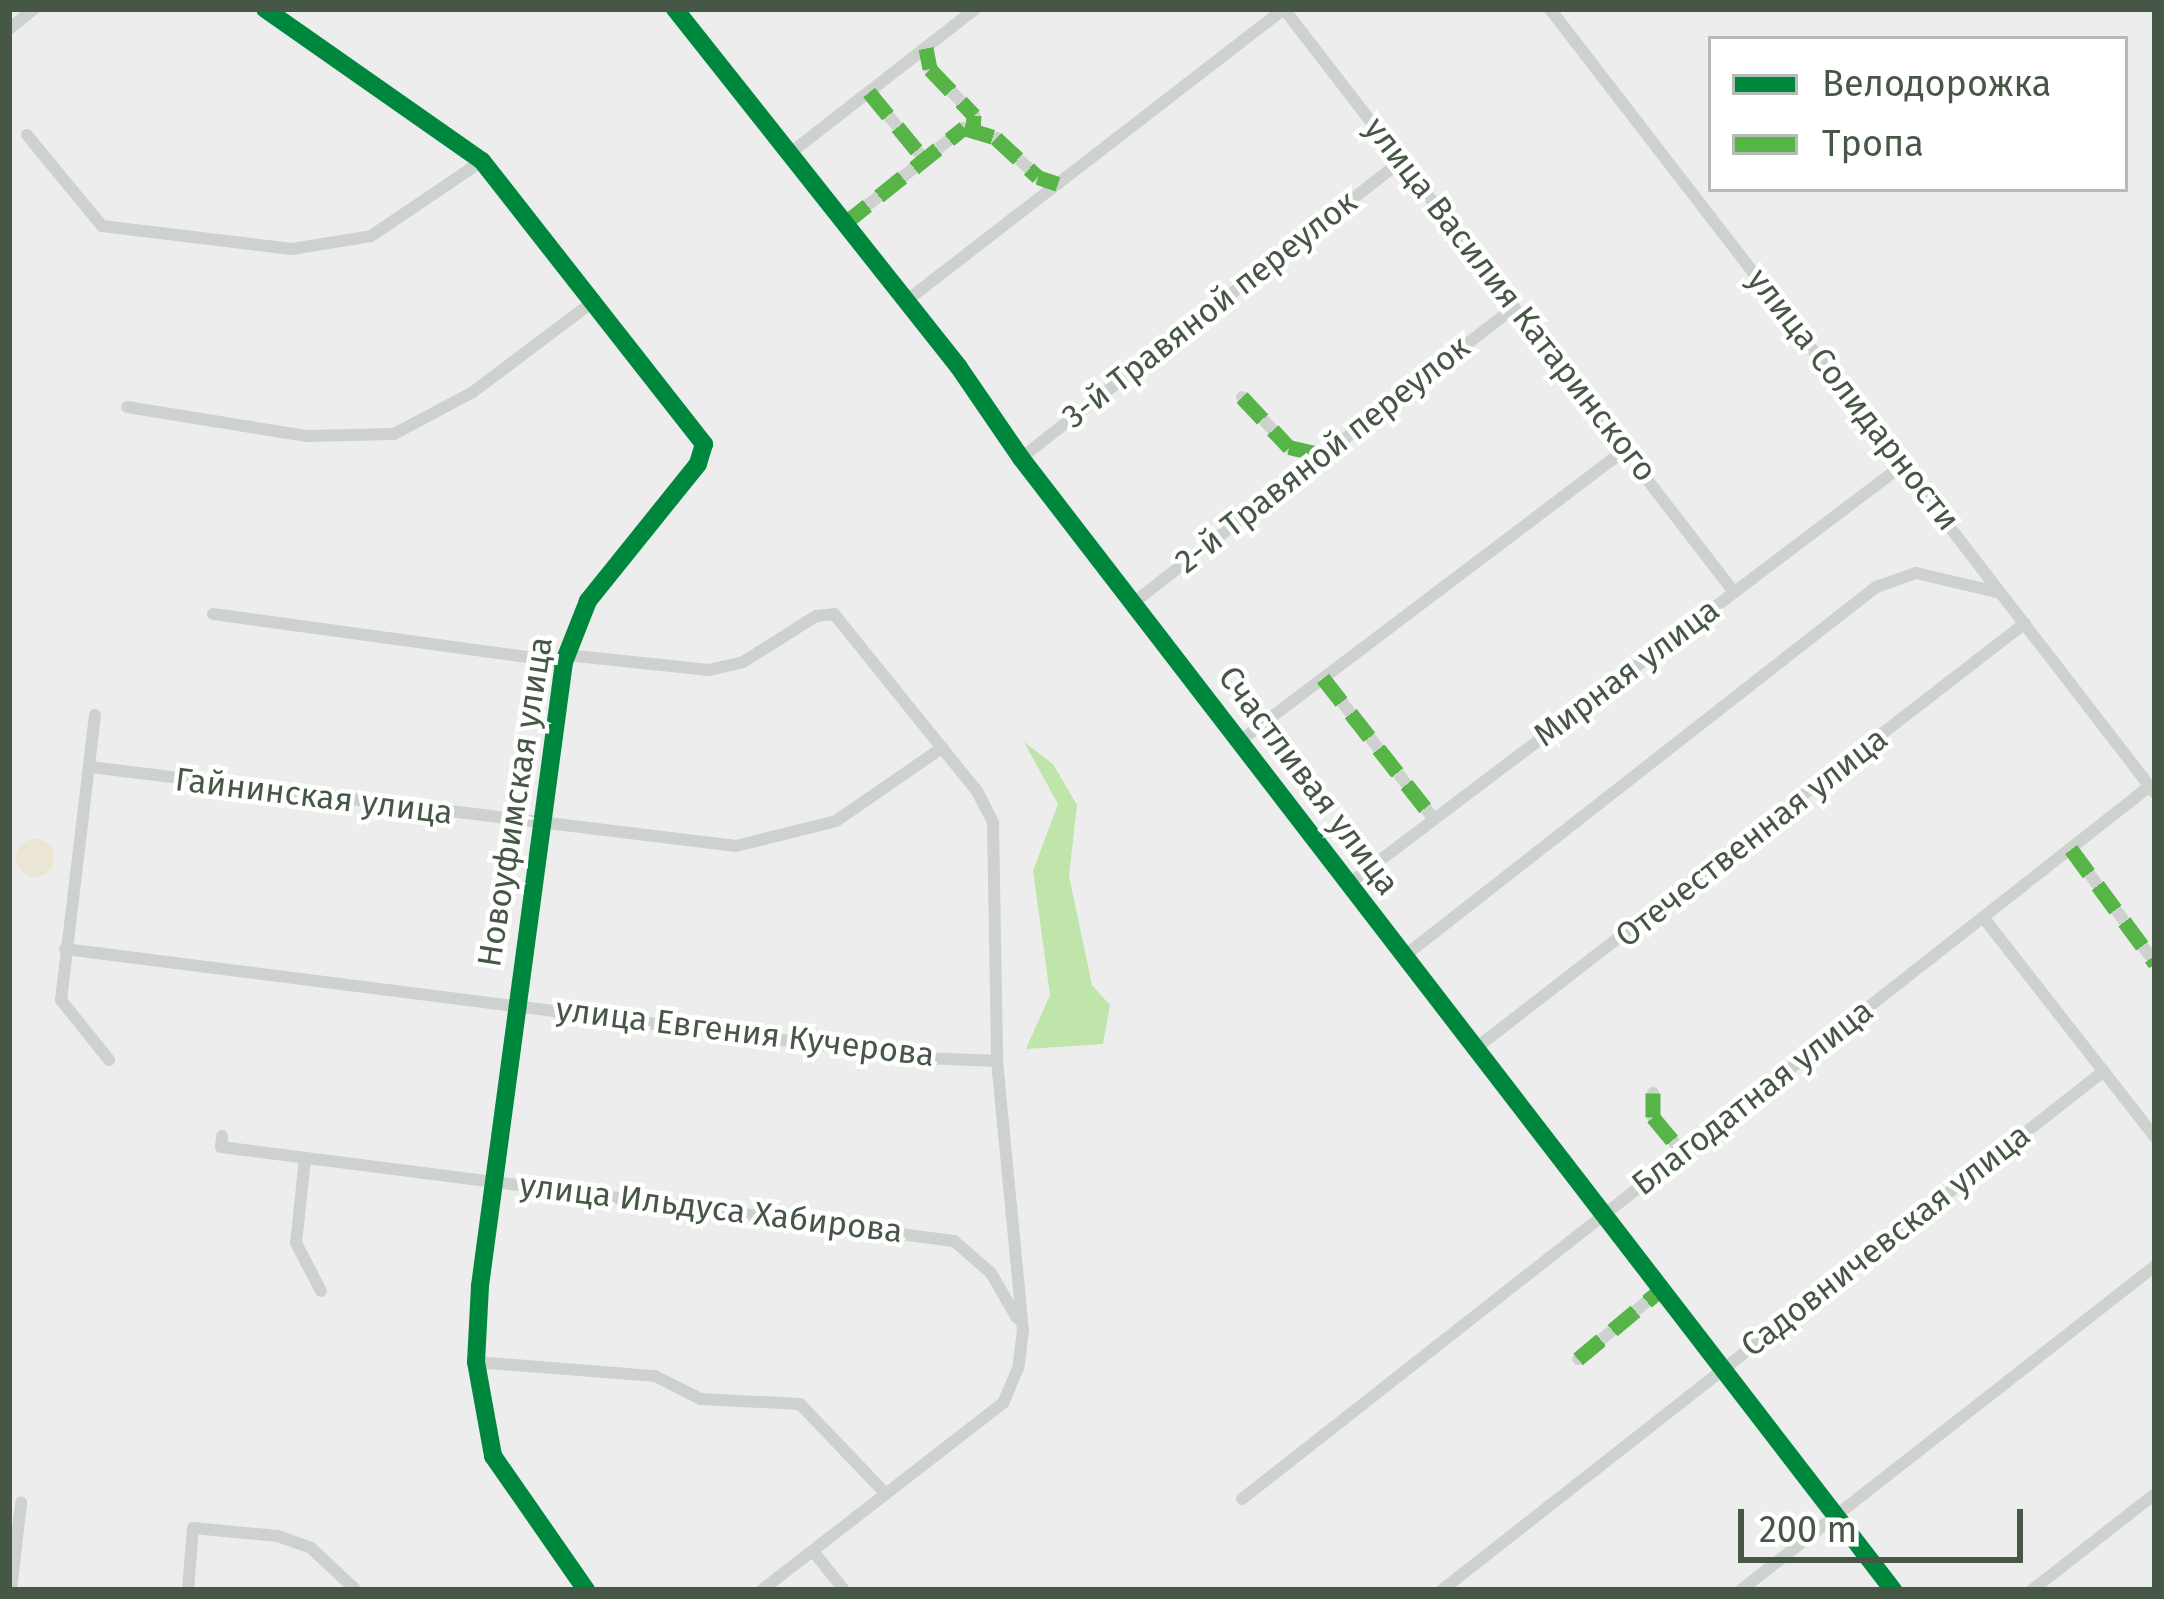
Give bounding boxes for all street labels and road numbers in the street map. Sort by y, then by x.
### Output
street label: улица Василия Катаринского [1355,110,1665,490]
street label: 3-й Травяной переулок [1055,183,1365,437]
street label: улица Солидарности [1738,261,1968,539]
street label: 2-й Травяной переулок [1168,328,1478,582]
street label: Мирная улица [1527,591,1727,755]
street label: Новоуфимская улица [470,634,562,970]
street label: Счастливая улица [1209,659,1407,903]
street label: Отечественная улица [1608,720,1896,956]
street label: Гайнинская улица [173,760,455,834]
street label: улица Евгения Кучерова [554,990,936,1076]
street label: Благодатная улица [1625,992,1881,1204]
street label: Садовничевская улица [1734,1116,2038,1366]
street label: улица Ильдуса Хабирова [517,1166,905,1252]

